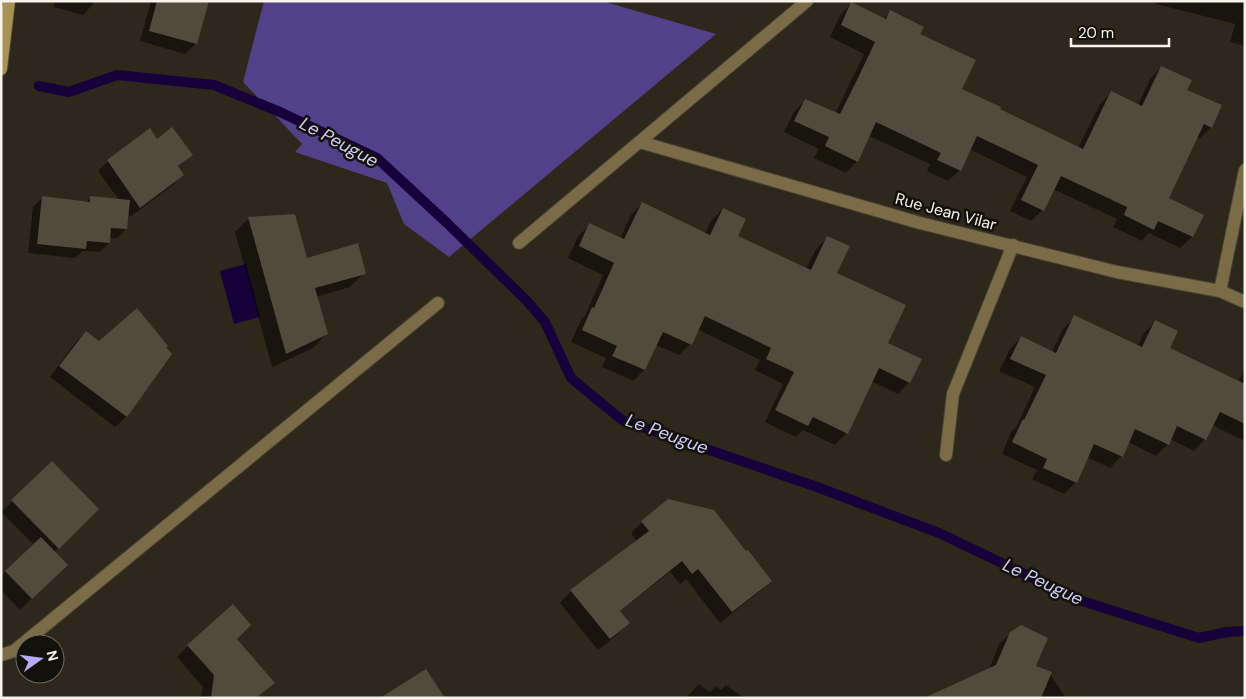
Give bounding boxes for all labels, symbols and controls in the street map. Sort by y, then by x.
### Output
scale bar [1071,15,1168,47]
text: 20 m [1078,23,1114,43]
water label: Le Peugue [295,111,383,173]
street label: Rue Jean Vilar [893,188,999,235]
water label: Le Peugue [623,408,711,460]
water label: Le Peugue [999,553,1087,611]
north arrow [15,634,65,684]
text: N [43,649,63,663]

